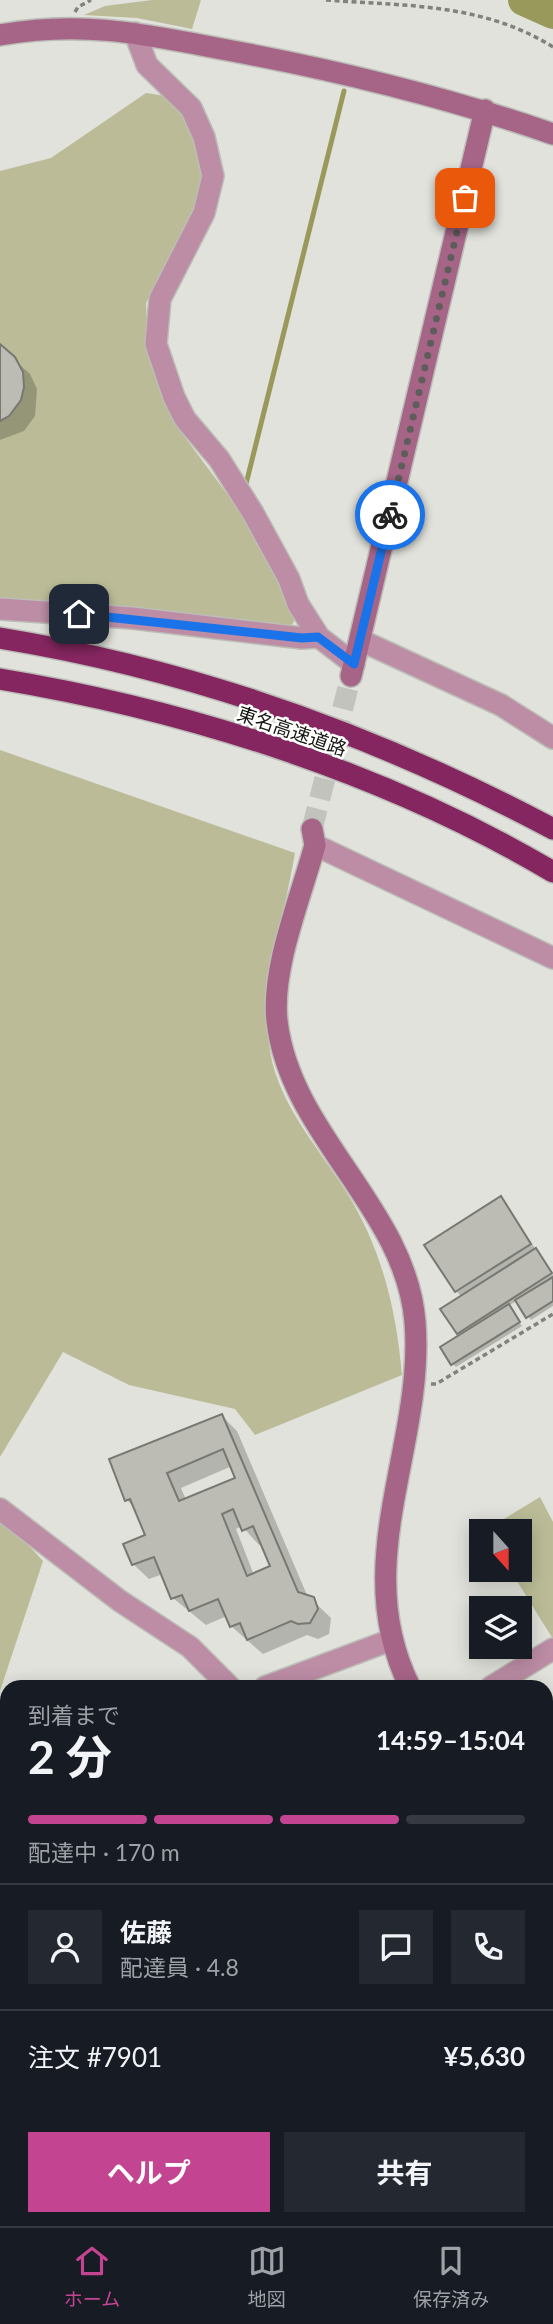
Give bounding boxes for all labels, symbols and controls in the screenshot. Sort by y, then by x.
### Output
pin [435,168,495,228]
icon: bag [446,179,484,217]
courier [355,480,425,550]
icon: bike [371,496,409,534]
pin [49,584,109,644]
icon: home [60,595,98,633]
street label: 東名高速道路 [235,701,350,760]
north arrow [469,1519,532,1582]
map controls [469,1519,532,1659]
button: layers [469,1596,532,1659]
text: 到着まで [28,1701,120,1729]
text: 14:59–15:04 [376,1724,525,1756]
text: 2 分 [28,1729,112,1784]
text: 配達中 · 170 m [28,1838,180,1866]
button: person [28,1910,102,1984]
button: chat [359,1910,433,1984]
button: phone [451,1910,525,1984]
text: 佐藤 [120,1916,172,1948]
text: 配達員 · 4.8 [120,1953,239,1981]
text: ¥5,630 [444,2040,525,2072]
text: 注文 #7901 [28,2041,162,2073]
button: ヘルプ [28,2132,270,2212]
button: 共有 [284,2132,525,2212]
tab: ホーム [64,2242,120,2311]
tab: 地図 [248,2242,286,2311]
tab: 保存済み [413,2242,489,2311]

